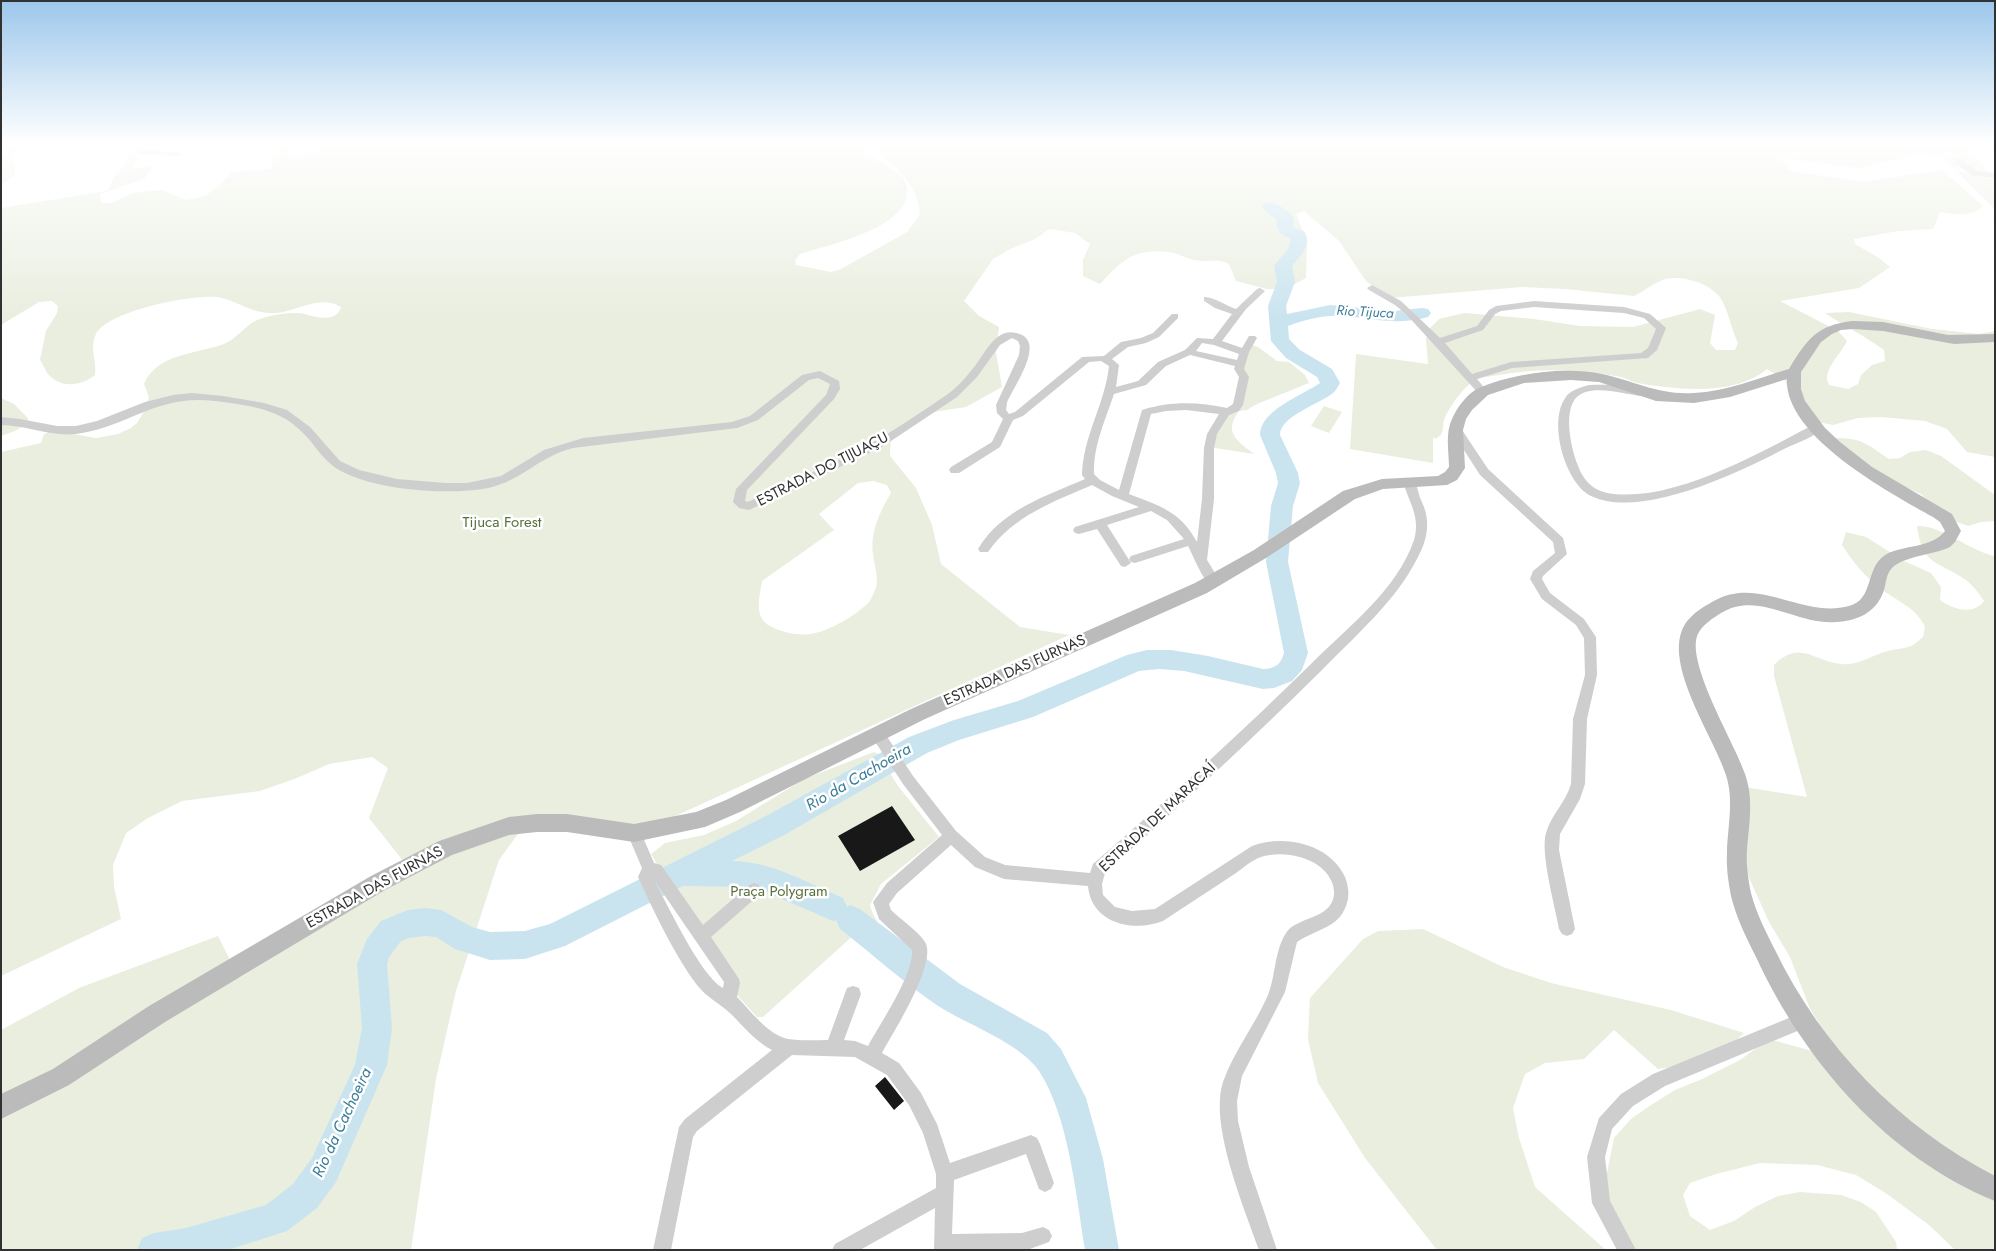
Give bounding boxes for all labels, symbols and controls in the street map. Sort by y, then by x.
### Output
water label: Rio Tijuca [1336,303,1394,323]
street label: ESTRADA DO TIJUAÇU [754,429,892,511]
park label: Tijuca Forest [463,514,541,532]
street label: ESTRADA DAS FURNAS [941,632,1089,710]
water label: Rio da Cachoeira [803,740,915,816]
street label: ESTRADA DE MARACAÍ [1096,759,1220,877]
street label: ESTRADA DAS FURNAS [304,843,446,933]
park label: Praça Polygram [730,883,828,901]
water label: Rio da Cachoeira [309,1065,377,1181]

